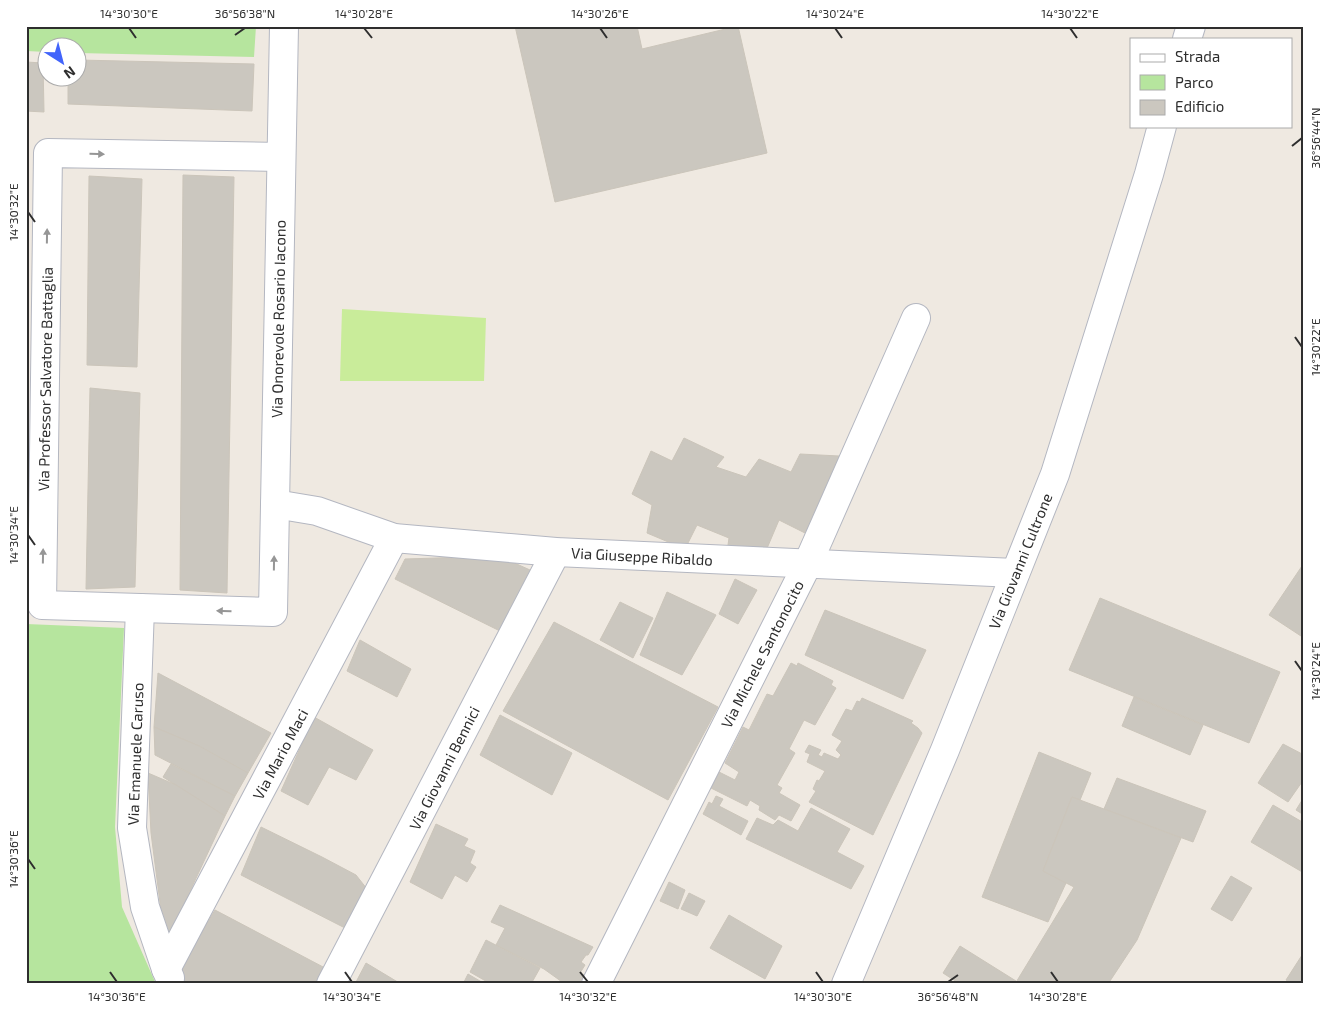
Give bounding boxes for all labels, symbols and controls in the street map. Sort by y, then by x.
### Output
text: 14°30'30"E [100,6,158,20]
text: 36°56'38"N [215,6,275,20]
text: 14°30'28"E [335,6,393,20]
text: 14°30'26"E [571,6,629,20]
text: 14°30'24"E [806,6,864,20]
text: 14°30'22"E [1041,6,1099,20]
north arrow [38,38,88,88]
legend [1130,38,1292,128]
text: Strada [1175,47,1220,65]
text: N [61,63,79,83]
text: Parco [1175,73,1214,91]
text: Edificio [1175,97,1224,115]
text: 36°56'44"N [1308,108,1322,168]
one-way arrow [89,150,105,158]
text: 14°30'32"E [6,183,20,241]
street label: Via Onorevole Rosario Iacono [267,220,289,418]
one-way arrow [43,228,51,244]
street label: Via Professor Salvatore Battaglia [34,267,56,491]
text: 14°30'22"E [1308,318,1322,376]
street label: Via Giovanni Cultrone [985,490,1055,632]
text: 14°30'34"E [6,506,20,564]
street label: Via Giuseppe Ribaldo [571,543,713,569]
one-way arrow [39,548,47,564]
one-way arrow [270,555,278,571]
street label: Via Michele Santonocito [717,577,807,731]
one-way arrow [216,606,232,614]
text: 14°30'24"E [1308,642,1322,700]
street label: Via Emanuele Caruso [124,682,146,826]
street label: Via Giovanni Bennici [405,703,483,833]
street label: Via Mario Maci [249,706,311,802]
text: 14°30'36"E [6,830,20,888]
text: 14°30'36"E [88,989,146,1003]
text: 14°30'34"E [323,989,381,1003]
text: 14°30'32"E [559,989,617,1003]
text: 14°30'30"E [794,989,852,1003]
text: 36°56'48"N [918,989,978,1003]
text: 14°30'28"E [1029,989,1087,1003]

